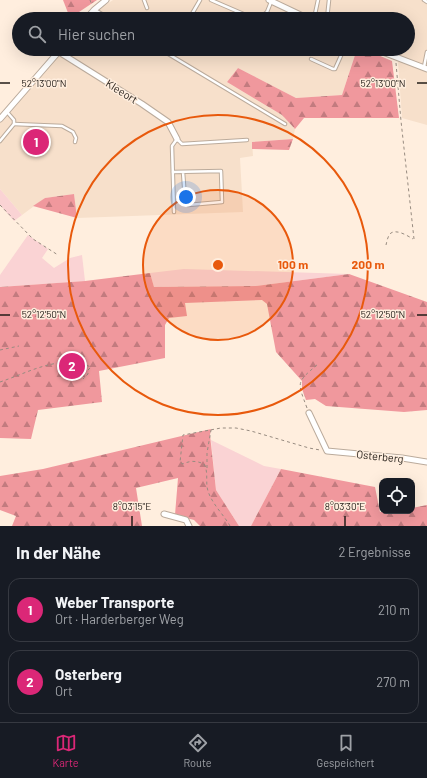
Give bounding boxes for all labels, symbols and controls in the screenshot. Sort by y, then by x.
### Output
search box [12,12,415,56]
icon: search [26,23,48,45]
text: Hier suchen [58,25,135,43]
street label: Kleeort [104,76,140,106]
text: 52°13'00"N [22,77,66,89]
text: 52°13'00"N [361,77,405,89]
pin: 1 [23,127,49,157]
your location [176,187,196,207]
text: 100 m [278,257,308,271]
text: 200 m [352,257,384,271]
centre of rings [211,258,225,272]
text: 52°12'50"N [22,308,66,320]
text: 52°12'50"N [361,308,405,320]
pin: 2 [59,351,85,381]
street label: Osterberg [356,447,404,465]
map controls [379,478,415,514]
button: locate [379,478,415,514]
text: 8°03'15"E [113,500,151,512]
text: 8°03'30"E [325,500,365,512]
text: In der Nähe [16,542,101,562]
text: 2 Ergebnisse [338,544,411,560]
text: Weber Transporte [55,593,174,611]
text: 1 [28,602,32,618]
text: 210 m [378,602,410,618]
text: Ort · Harderberger Weg [55,611,184,627]
text: Osterberg [55,665,122,683]
text: 2 [26,674,34,690]
text: 270 m [376,674,410,690]
text: Ort [55,683,73,699]
tab: Karte [52,732,79,769]
tab: Route [183,732,212,769]
tab: Gespeichert [317,732,375,769]

